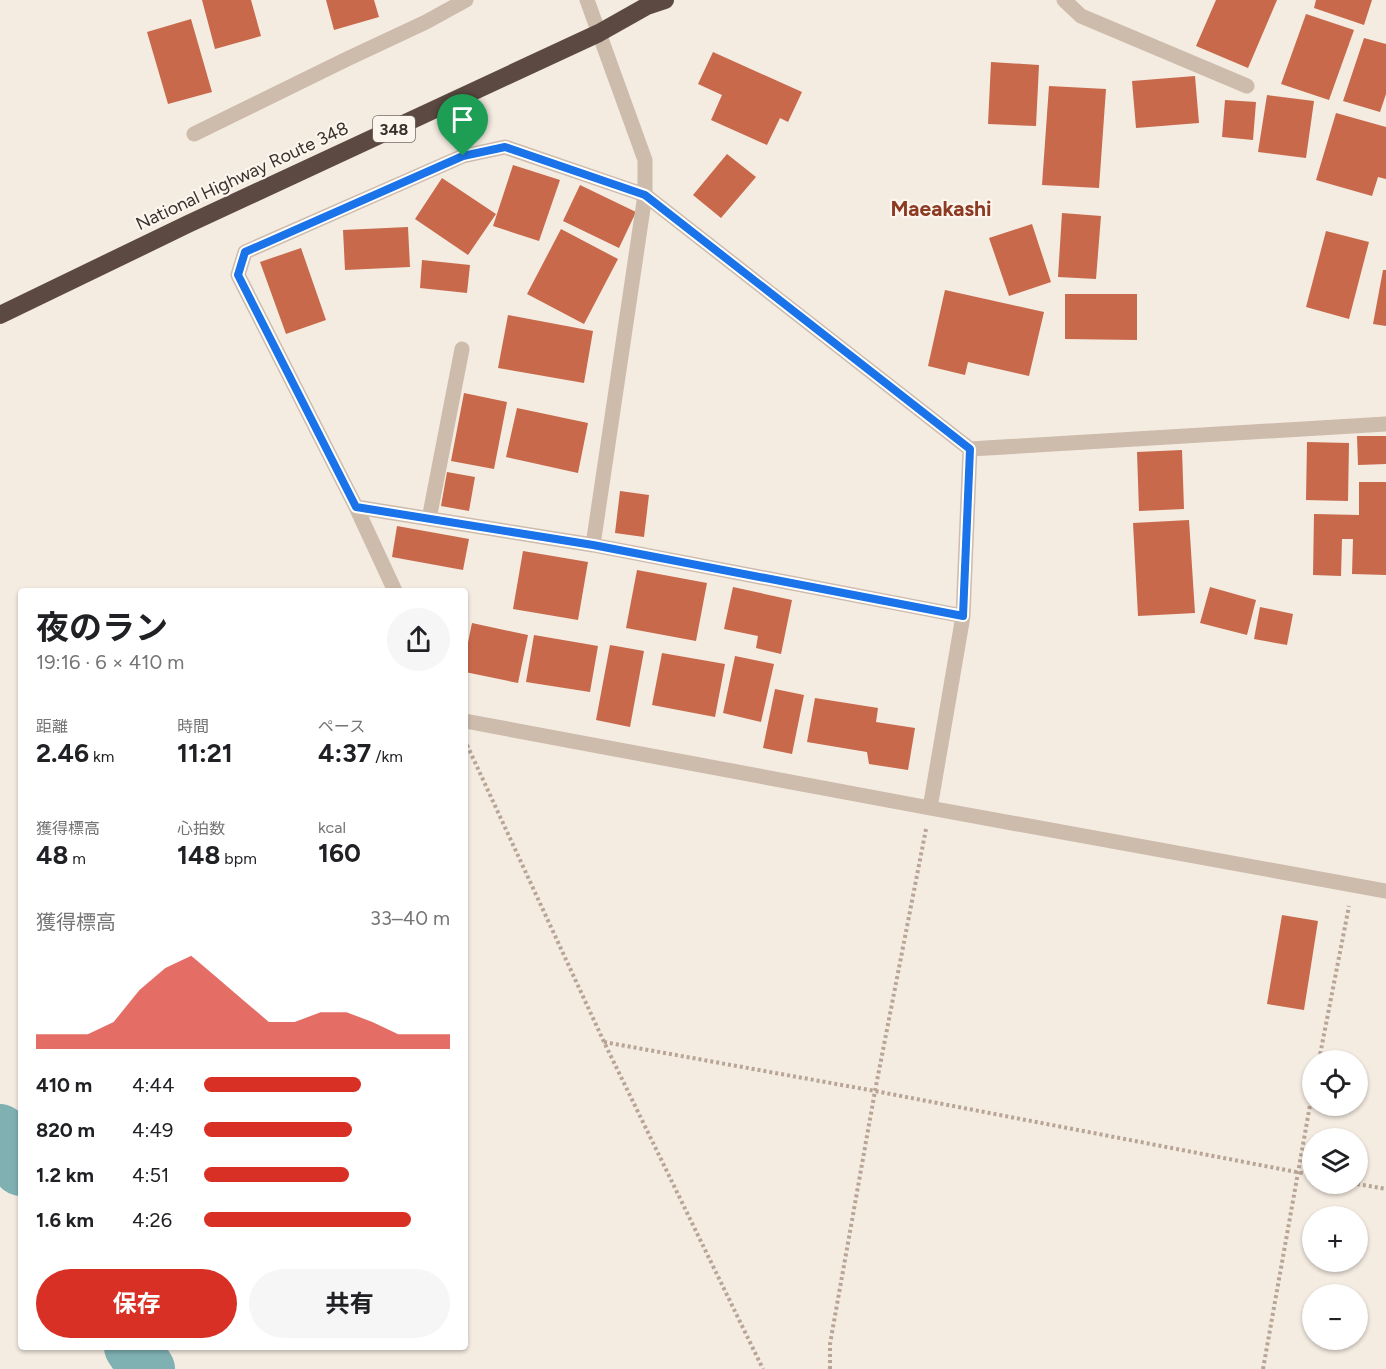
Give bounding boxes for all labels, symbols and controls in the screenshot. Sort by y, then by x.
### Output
pin [437,94,488,156]
icon: arrive [446,103,479,136]
road number: 348 [373,116,415,142]
street label: National Highway Route 348 [132,117,352,235]
district label: Maeakashi [890,196,992,221]
text: 夜のラン [36,608,168,647]
button: share [387,608,450,671]
text: 19:16 · 6 × 410 m [36,650,184,674]
text: 距離 [36,717,68,736]
text: 時間 [177,717,209,736]
text: ペース [318,717,365,736]
text: 2.46 [36,737,89,769]
text: 11:21 [177,737,233,769]
text: 4:37 [318,737,371,769]
text: km [89,747,114,766]
text: /km [371,747,403,766]
text: kcal [318,818,346,837]
text: 獲得標高 [36,819,100,838]
text: 心拍数 [177,819,225,838]
text: 160 [318,837,361,869]
text: 48 [36,839,68,871]
text: 148 [177,839,220,871]
text: m [68,849,86,868]
text: bpm [220,849,257,868]
text: 33–40 m [370,906,450,930]
text: 獲得標高 [36,910,116,934]
map controls [1302,1050,1368,1350]
button: locate [1302,1050,1368,1116]
text: 410 m [36,1073,92,1097]
text: 4:44 [132,1073,174,1097]
text: 820 m [36,1118,95,1142]
text: 4:49 [132,1118,173,1142]
button: layers [1302,1128,1368,1194]
text: 1.2 km [36,1163,94,1187]
text: 4:51 [132,1163,169,1187]
button: + [1302,1206,1368,1272]
text: 1.6 km [36,1208,94,1232]
text: 4:26 [132,1208,172,1232]
button: 保存 [36,1269,237,1338]
button: 共有 [249,1269,450,1338]
button: − [1302,1284,1368,1350]

